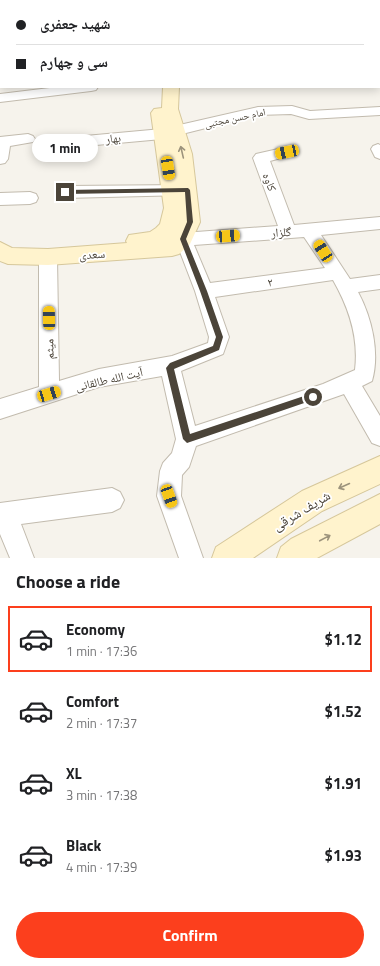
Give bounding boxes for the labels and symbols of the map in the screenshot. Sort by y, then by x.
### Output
street label: امام حسن مجتبی [203,104,267,132]
street label: بهار [103,128,122,148]
callout: 1 min [32,134,98,162]
car [274,144,300,160]
one-way arrow [178,146,186,159]
car [160,155,176,181]
street label: کاوه [258,170,282,194]
route end [56,183,74,201]
street label: گلزار [269,222,292,242]
car [216,229,240,243]
car [311,238,335,264]
street label: سعدی [78,244,106,264]
street label: ۲ [266,272,274,292]
car [43,306,55,330]
street label: میثم [39,339,59,359]
street label: آیت الله طالقانی [73,362,145,396]
car [36,385,62,403]
route start [304,388,322,406]
car [159,483,179,509]
one-way arrow [339,483,351,490]
street label: شریف شرقی [268,484,334,536]
one-way arrow [319,533,331,541]

